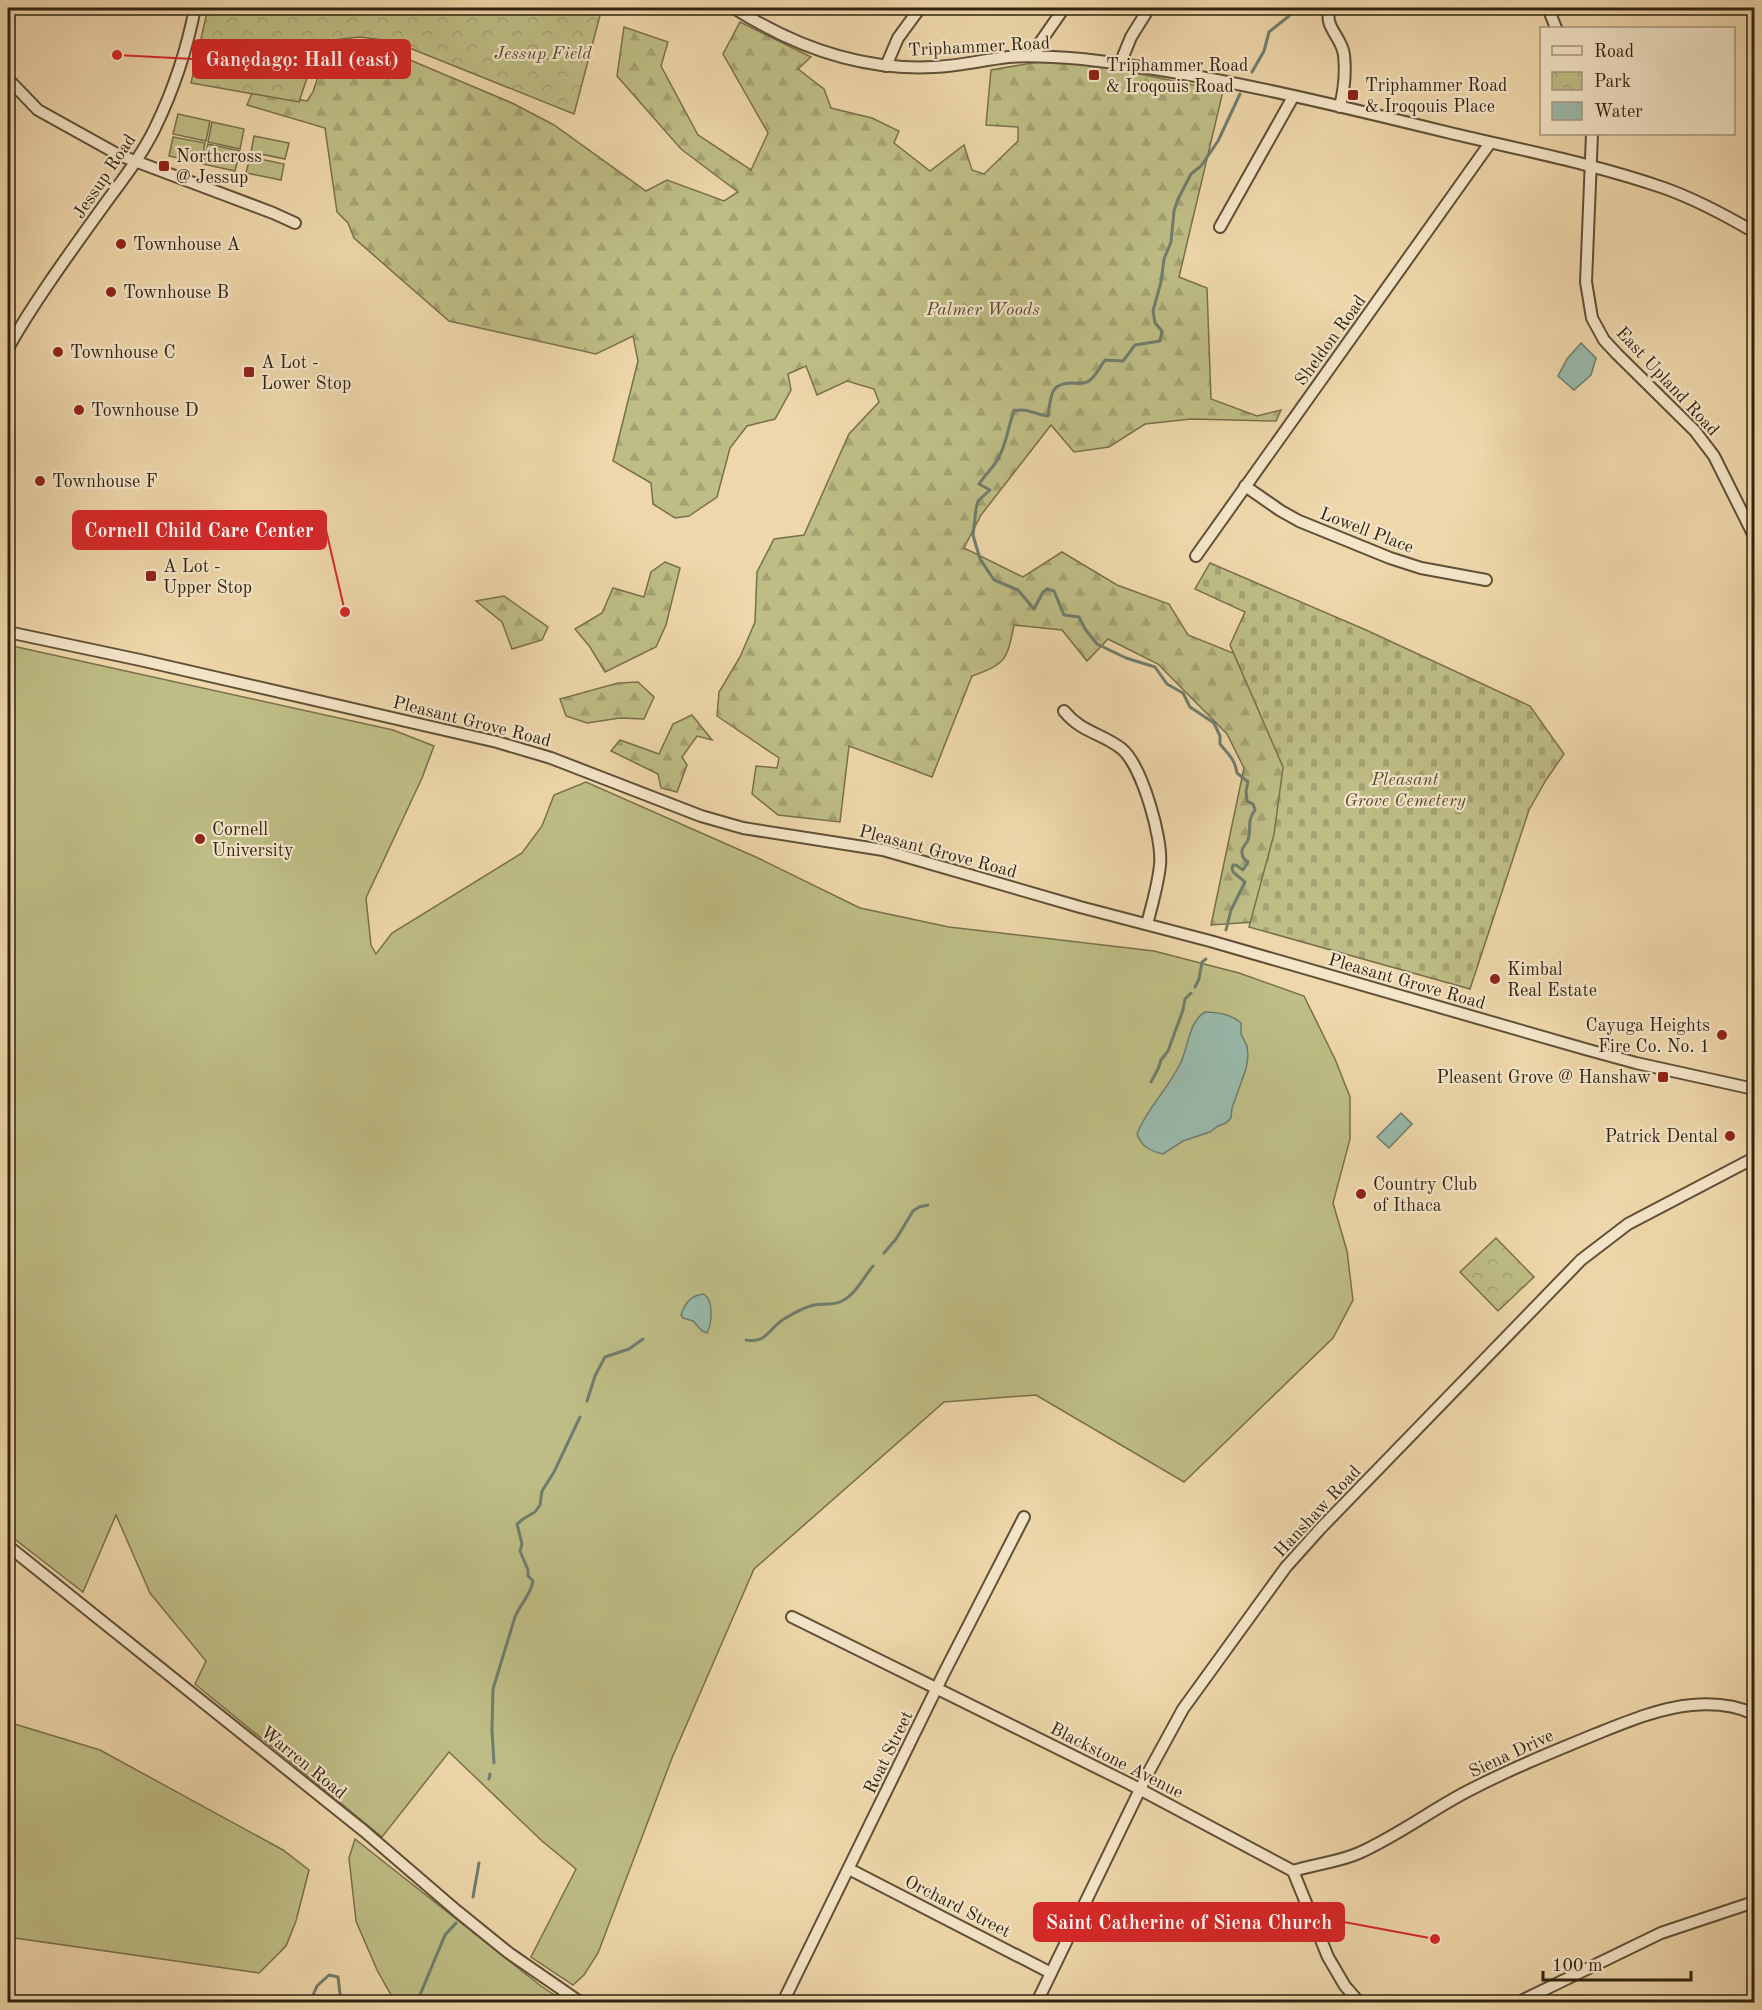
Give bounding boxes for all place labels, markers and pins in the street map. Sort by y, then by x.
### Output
callout: Ganędagǫ: Hall (east) [193,40,410,78]
place label: Triphammer Road & Iroqouis Road [1106,57,1249,96]
marker: Triphammer Road & Iroqouis Road [1087,68,1101,82]
place label: Triphammer Road & Iroqouis Place [1365,77,1508,116]
marker: Triphammer Road & Iroqouis Place [1346,88,1360,102]
place label: Northcross @ Jessup [176,148,262,187]
marker: Northcross @ Jessup [157,159,171,173]
place label: Townhouse A [133,236,240,254]
marker: Townhouse A [114,237,128,251]
place label: Townhouse B [123,284,229,302]
marker: Townhouse B [104,285,118,299]
place label: Townhouse C [70,344,175,362]
marker: Townhouse C [51,345,65,359]
place label: A Lot - Lower Stop [261,354,351,393]
marker: A Lot - Lower Stop [242,365,256,379]
place label: Townhouse D [91,402,198,420]
marker: Townhouse D [72,403,86,417]
place label: Townhouse F [52,473,158,491]
marker: Townhouse F [33,474,47,488]
callout: Cornell Child Care Center [73,511,326,549]
place label: A Lot - Upper Stop [163,558,252,597]
marker: A Lot - Upper Stop [144,569,158,583]
place label: Cornell University [212,821,294,860]
marker: Cornell University [193,832,207,846]
place label: Kimbal Real Estate [1507,961,1597,1000]
marker: Kimbal Real Estate [1488,972,1502,986]
place label: Cayuga Heights Fire Co. No. 1 [1586,1017,1710,1056]
marker: Cayuga Heights Fire Co. No. 1 [1715,1028,1729,1042]
place label: Pleasent Grove @ Hanshaw [1436,1069,1651,1087]
marker: Pleasent Grove @ Hanshaw [1656,1070,1670,1084]
place label: Patrick Dental [1605,1128,1718,1146]
marker: Patrick Dental [1723,1129,1737,1143]
place label: Country Club of Ithaca [1373,1176,1477,1215]
marker: Country Club of Ithaca [1354,1187,1368,1201]
callout: Saint Catherine of Siena Church [1034,1903,1344,1941]

